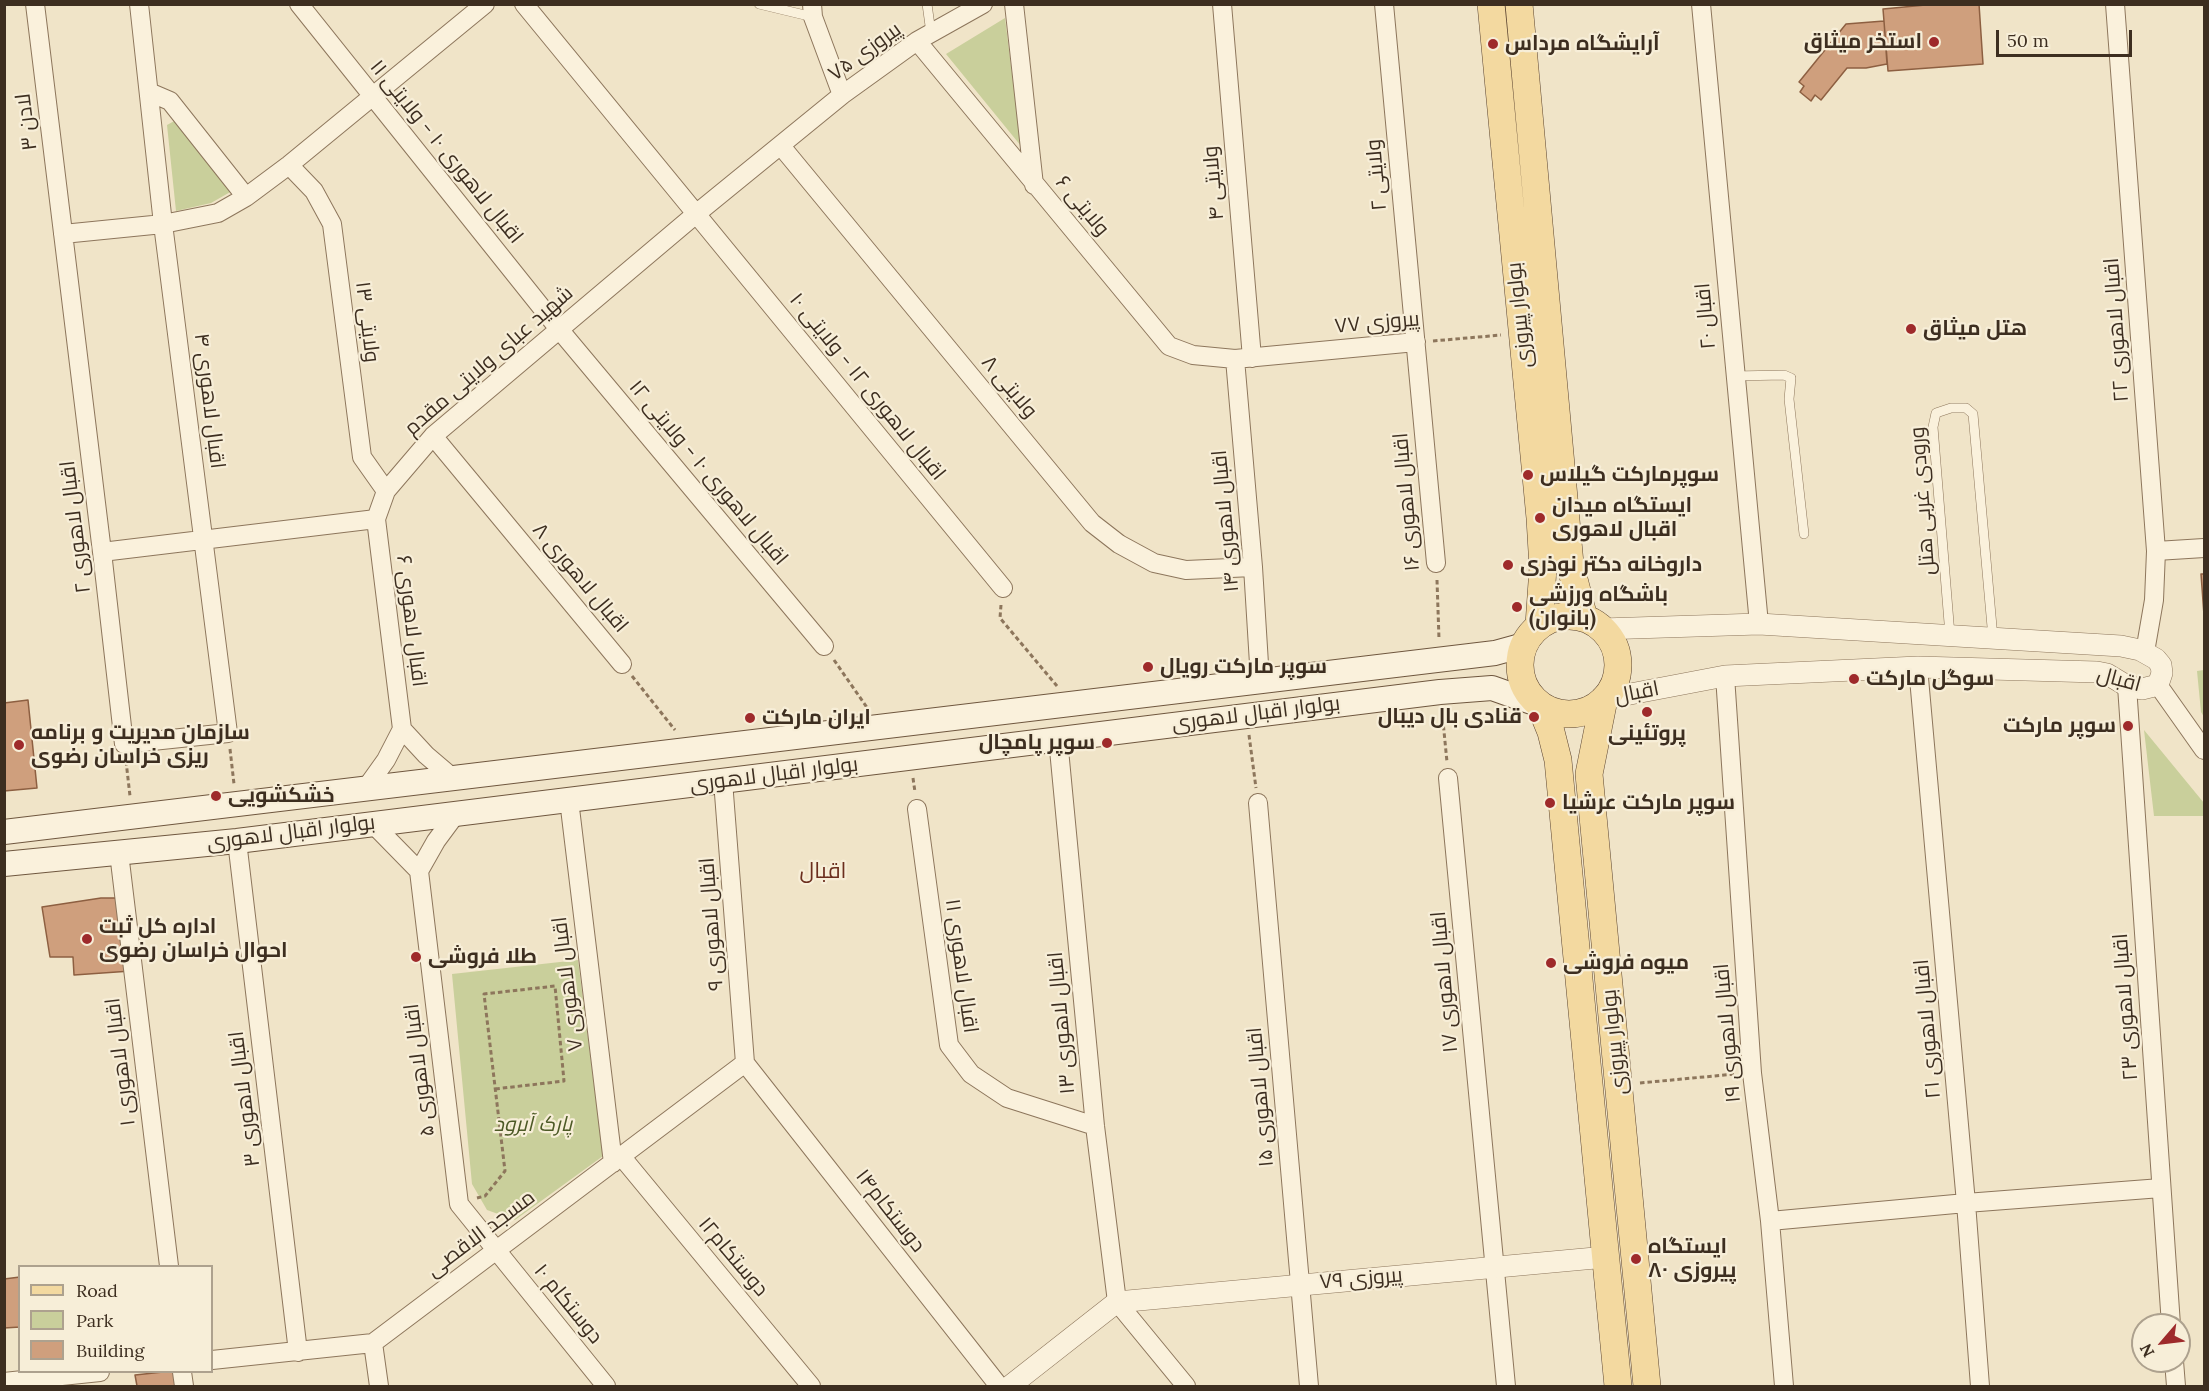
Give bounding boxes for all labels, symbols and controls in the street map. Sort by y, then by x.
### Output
street label: پیروزی ۷۵ [824,17,906,87]
scale bar [1999,18,2136,56]
place label: استخر میثاق [1804,29,1922,55]
text: 50 m [2007,29,2049,52]
place label: آرایشگاه مرداس [1505,31,1660,57]
marker: استخر میثاق [1927,35,1941,49]
marker: آرایشگاه مرداس [1486,37,1500,51]
street label: اقبال لاهوری ۱۰ - ولایتی ۱۱ [364,55,528,249]
street label: لادن ۳ [11,92,43,152]
street label: ولایتی ۲ [1361,138,1393,212]
street label: ولایتی ۴ [1198,145,1230,221]
street label: ولایتی ۶ [1050,171,1114,241]
street label: اقبال لاهوری ۲۲ [2099,257,2135,403]
street label: بولوار پیروزی [1502,261,1538,369]
street label: ولایتی ۱۳ [350,280,384,364]
street label: شهید عبای ولایتی مقدم [399,281,579,441]
street label: اقبال ۲۰ [1691,282,1721,350]
street label: اقبال لاهوری ۱۲ - ولایتی ۱۰ [784,288,950,486]
street label: پیروزی ۷۷ [1333,307,1421,339]
place label: هتل میثاق [1923,316,2027,342]
marker: هتل میثاق [1904,322,1918,336]
street label: اقبال لاهوری ۴ [188,332,230,470]
street label: ولایتی ۸ [976,351,1042,423]
street label: اقبال لاهوری ۱۰ - ولایتی ۱۲ [623,375,793,571]
street label: ورودی غربی هتل [1905,426,1941,576]
street label: اقبال لاهوری ۱۶ [1388,432,1426,572]
street label: اقبال لاهوری ۱۴ [1207,449,1245,593]
street label: اقبال لاهوری ۲ [55,459,97,595]
place label: سوپرمارکت گیلاس [1540,462,1719,488]
marker: سوپرمارکت گیلاس [1521,468,1535,482]
place label: ایستگاه میدان اقبال لاهوری [1552,493,1692,543]
marker: ایستگاه میدان اقبال لاهوری [1533,511,1547,525]
street label: اقبال لاهوری ۸ [527,518,633,638]
place label: داروخانه دکتر نوذری [1520,552,1702,578]
street label: اقبال لاهوری ۶ [390,554,432,688]
marker: داروخانه دکتر نوذری [1501,558,1515,572]
place label: باشگاه ورزشی (بانوان) [1529,582,1668,632]
marker: باشگاه ورزشی (بانوان) [1510,600,1524,614]
place label: سوپر مارکت رویال [1160,654,1327,680]
marker: سوپر مارکت رویال [1141,660,1155,674]
street label: اقبال [2094,662,2144,698]
place label: سوگل مارکت [1866,666,1994,692]
marker: سوگل مارکت [1847,672,1861,686]
street label: اقبال [1613,676,1661,710]
street label: بولوار اقبال لاهوری [1170,691,1342,737]
place label: قنادی بال دیبال [1378,704,1522,730]
place label: ایران مارکت [762,705,871,731]
marker: پروتئینی [1640,705,1654,719]
marker: قنادی بال دیبال [1527,710,1541,724]
marker: ایران مارکت [743,711,757,725]
place label: سوپر مارکت [2003,713,2116,739]
marker: سوپر مارکت [2121,719,2135,733]
place label: سازمان مدیریت و برنامه ریزی خراسان رضوی [31,720,250,770]
place label: پروتئینی [1608,721,1686,747]
place label: سوپر‌ پامچال [979,730,1095,756]
marker: سوپر‌ پامچال [1100,736,1114,750]
marker: سازمان مدیریت و برنامه ریزی خراسان رضوی [12,738,26,752]
street label: بولوار اقبال لاهوری [688,752,860,798]
place label: خشکشویی [228,783,335,809]
marker: خشکشویی [209,789,223,803]
place label: سوپر مارکت عرشیا [1562,790,1735,816]
marker: سوپر مارکت عرشیا [1543,796,1557,810]
street label: بولوار اقبال لاهوری [205,810,377,856]
street label: اقبال لاهوری ۹ [695,857,729,991]
district label: اقبال [800,859,846,885]
street label: اقبال لاهوری ۱۱ [939,897,983,1035]
street label: اقبال لاهوری ۱۷ [1426,910,1464,1054]
place label: اداره کل ثبت احوال خراسان رضوی [99,914,288,964]
street label: اقبال لاهوری ۷ [547,915,589,1053]
marker: اداره کل ثبت احوال خراسان رضوی [80,932,94,946]
street label: اقبال لاهوری ۲۳ [2108,932,2144,1082]
place label: طلا فروشی [428,944,537,970]
marker: طلا فروشی [409,950,423,964]
place label: میوه فروشی [1563,950,1689,976]
street label: اقبال لاهوری ۱۳ [1043,951,1081,1095]
marker: میوه فروشی [1544,956,1558,970]
street label: اقبال لاهوری ۲۱ [1909,958,1947,1100]
street label: اقبال لاهوری ۱۹ [1709,962,1747,1104]
street label: بولوار پیروزی [1597,988,1633,1096]
street label: اقبال لاهوری ۱ [101,996,141,1128]
street label: اقبال لاهوری ۵ [399,1002,441,1138]
street label: اقبال لاهوری ۱۵ [1242,1026,1280,1168]
street label: اقبال لاهوری ۳ [224,1030,266,1168]
park label: پارک آبرود [494,1112,572,1138]
street label: دوستکام۱۴ [850,1164,930,1258]
street label: مسجد الاقصی [422,1185,540,1283]
street label: دوستکام۱۲ [693,1212,773,1302]
place label: ایستگاه پیروزی ۸۰ [1648,1234,1737,1284]
marker: ایستگاه پیروزی ۸۰ [1629,1252,1643,1266]
street label: دوستکام ۱۰ [528,1259,608,1349]
street label: پیروزی ۷۹ [1318,1263,1404,1295]
legend [18,1265,213,1373]
text: Road [76,1279,118,1302]
text: Park [76,1309,113,1332]
north arrow [2131,1313,2191,1373]
text: Building [76,1339,144,1362]
text: N [2135,1340,2159,1361]

